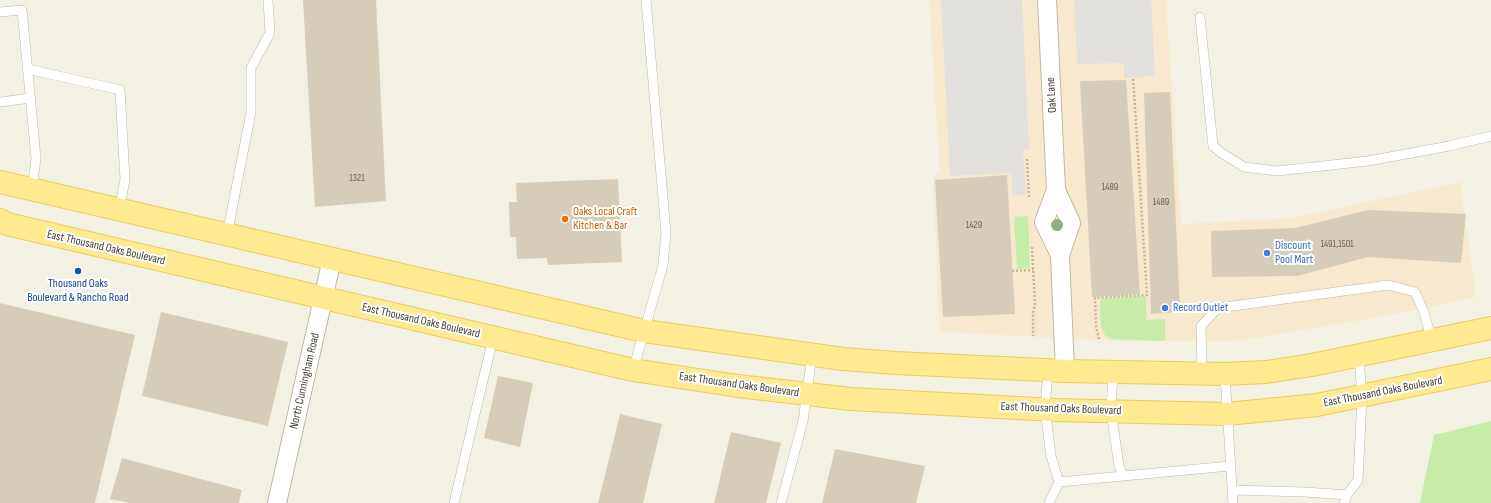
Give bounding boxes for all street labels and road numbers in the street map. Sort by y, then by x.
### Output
street label: Oak Lane [1044,77,1060,113]
street label: East Thousand Oaks Boulevard [46,227,166,269]
street label: East Thousand Oaks Boulevard [361,300,481,342]
street label: North Cunningham Road [287,332,323,430]
street label: East Thousand Oaks Boulevard [678,369,800,401]
street label: East Thousand Oaks Boulevard [1322,373,1444,411]
street label: East Thousand Oaks Boulevard [1000,400,1122,418]

